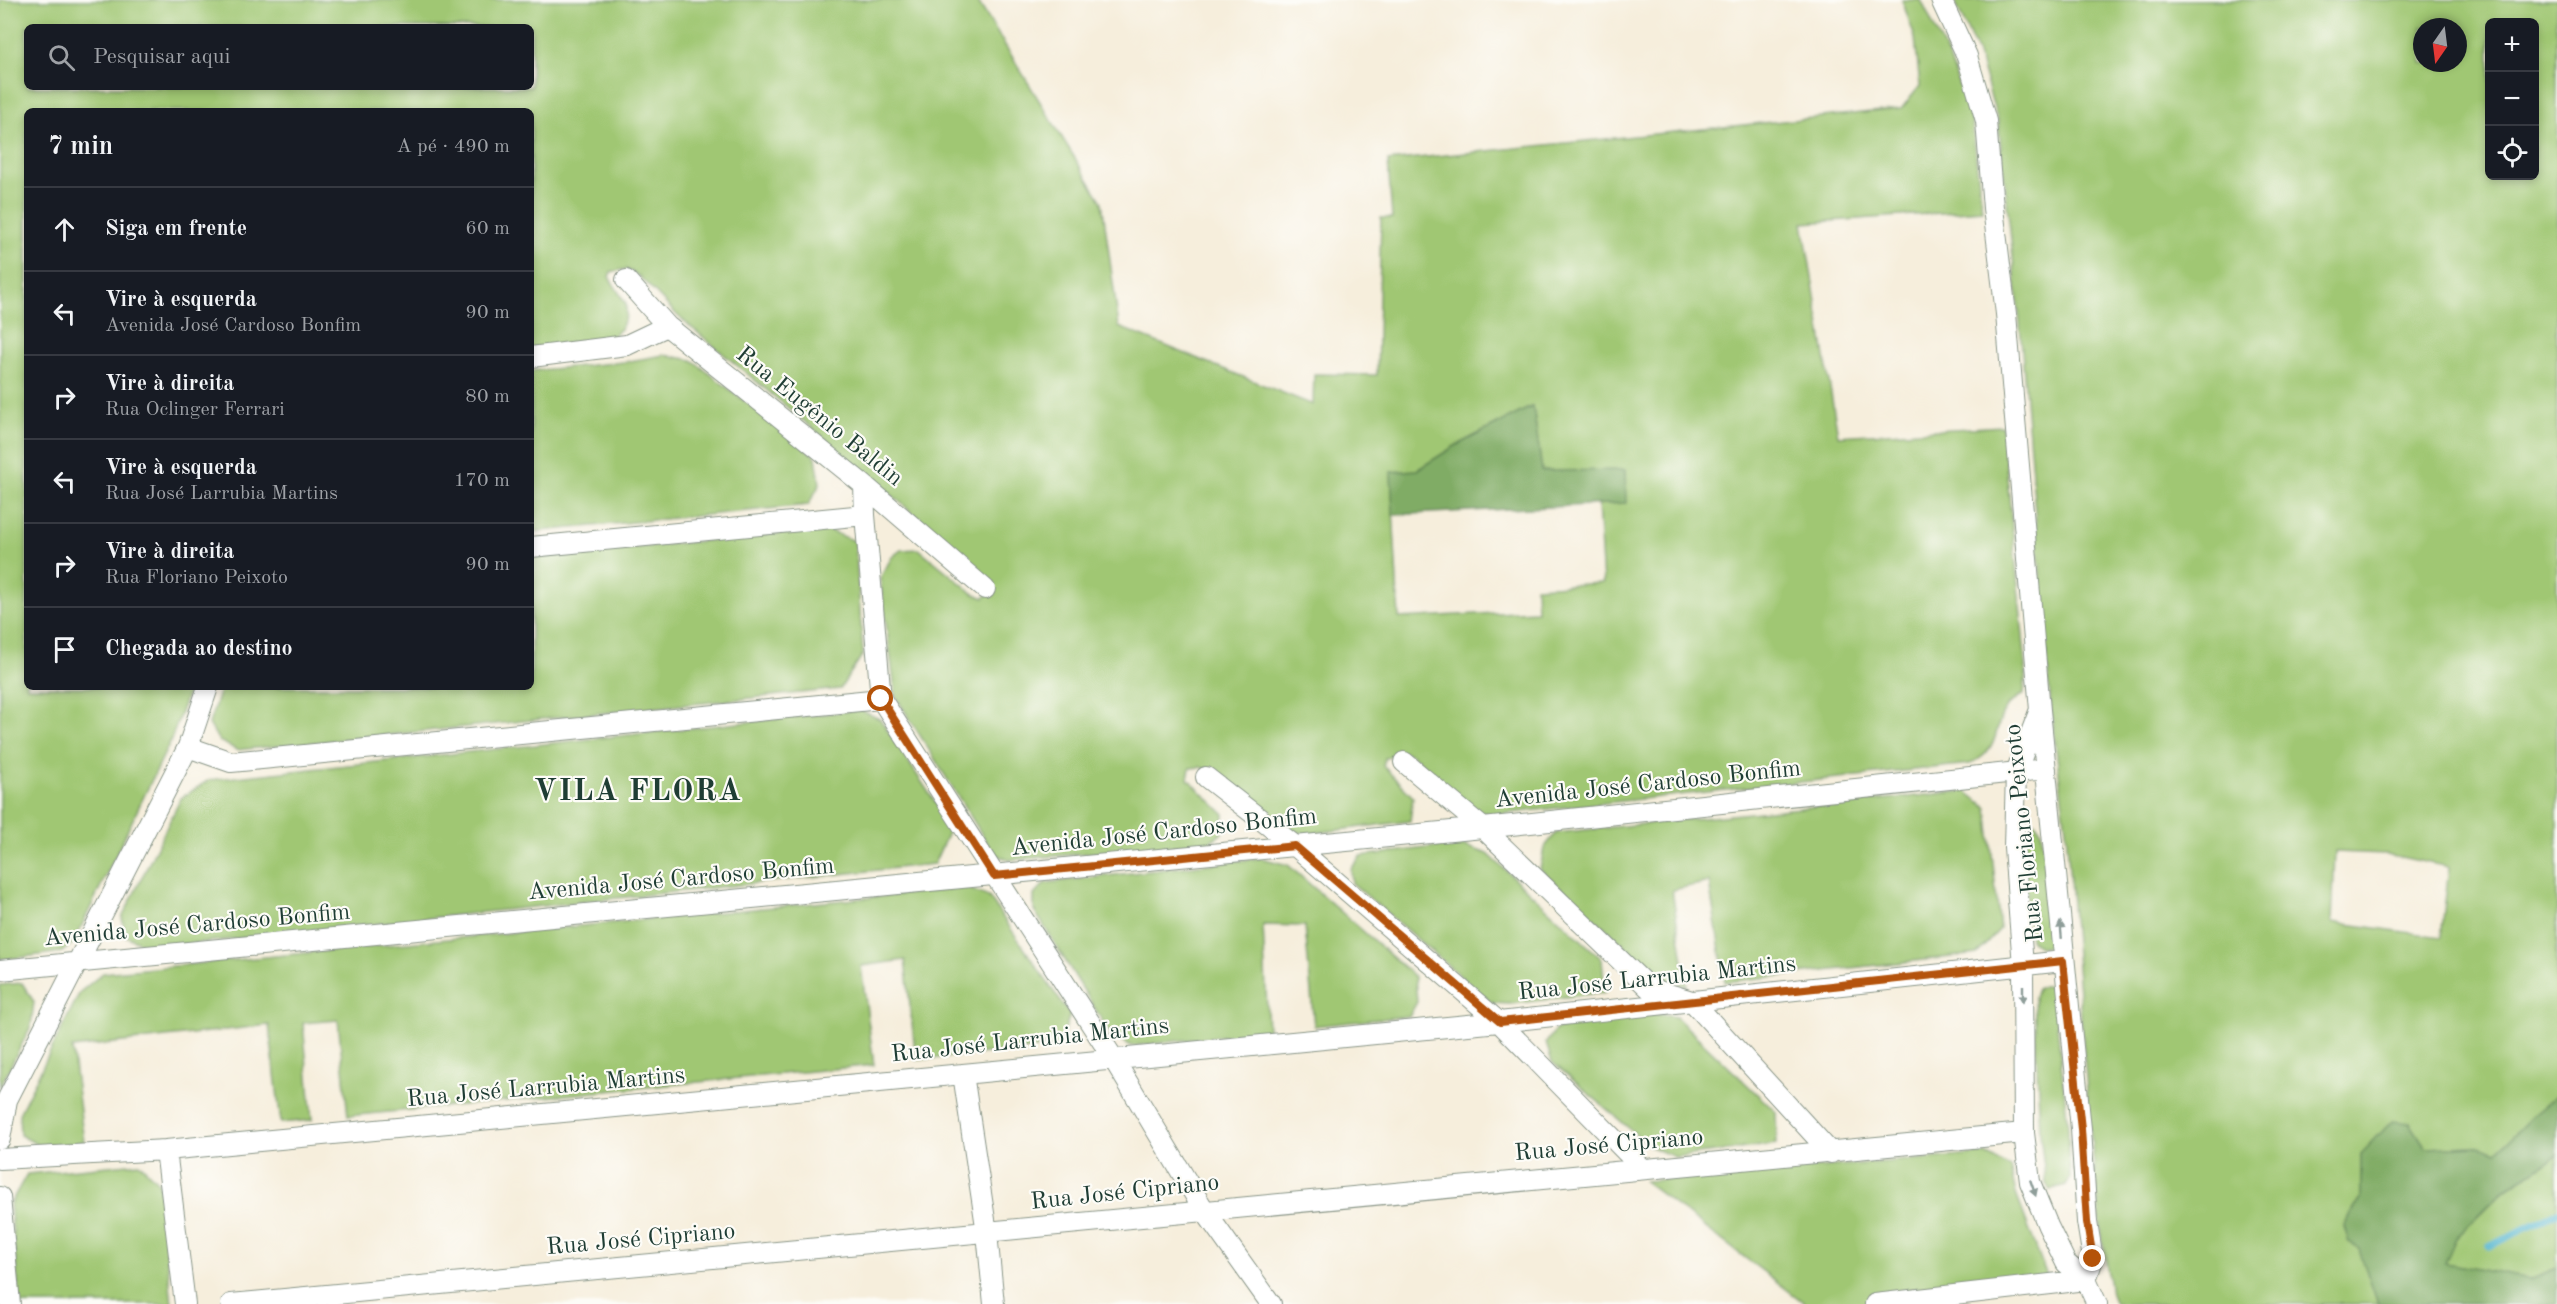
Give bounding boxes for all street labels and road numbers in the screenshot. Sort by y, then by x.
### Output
street label: Rua Eugênio Baldin [731,343,907,491]
street label: Rua Floriano Peixoto [2002,723,2048,943]
street label: Avenida José Cardoso Bonfim [1494,757,1802,813]
street label: Avenida José Cardoso Bonfim [1010,805,1318,861]
street label: Avenida José Cardoso Bonfim [527,855,835,905]
street label: Avenida José Cardoso Bonfim [43,901,351,951]
street label: Rua José Larrubia Martins [1517,952,1797,1006]
street label: Rua José Larrubia Martins [890,1014,1170,1068]
street label: Rua José Larrubia Martins [406,1064,686,1112]
street label: Rua José Cipriano [1513,1126,1705,1166]
street label: Rua José Cipriano [1029,1171,1221,1215]
street label: Rua José Cipriano [545,1220,737,1260]

